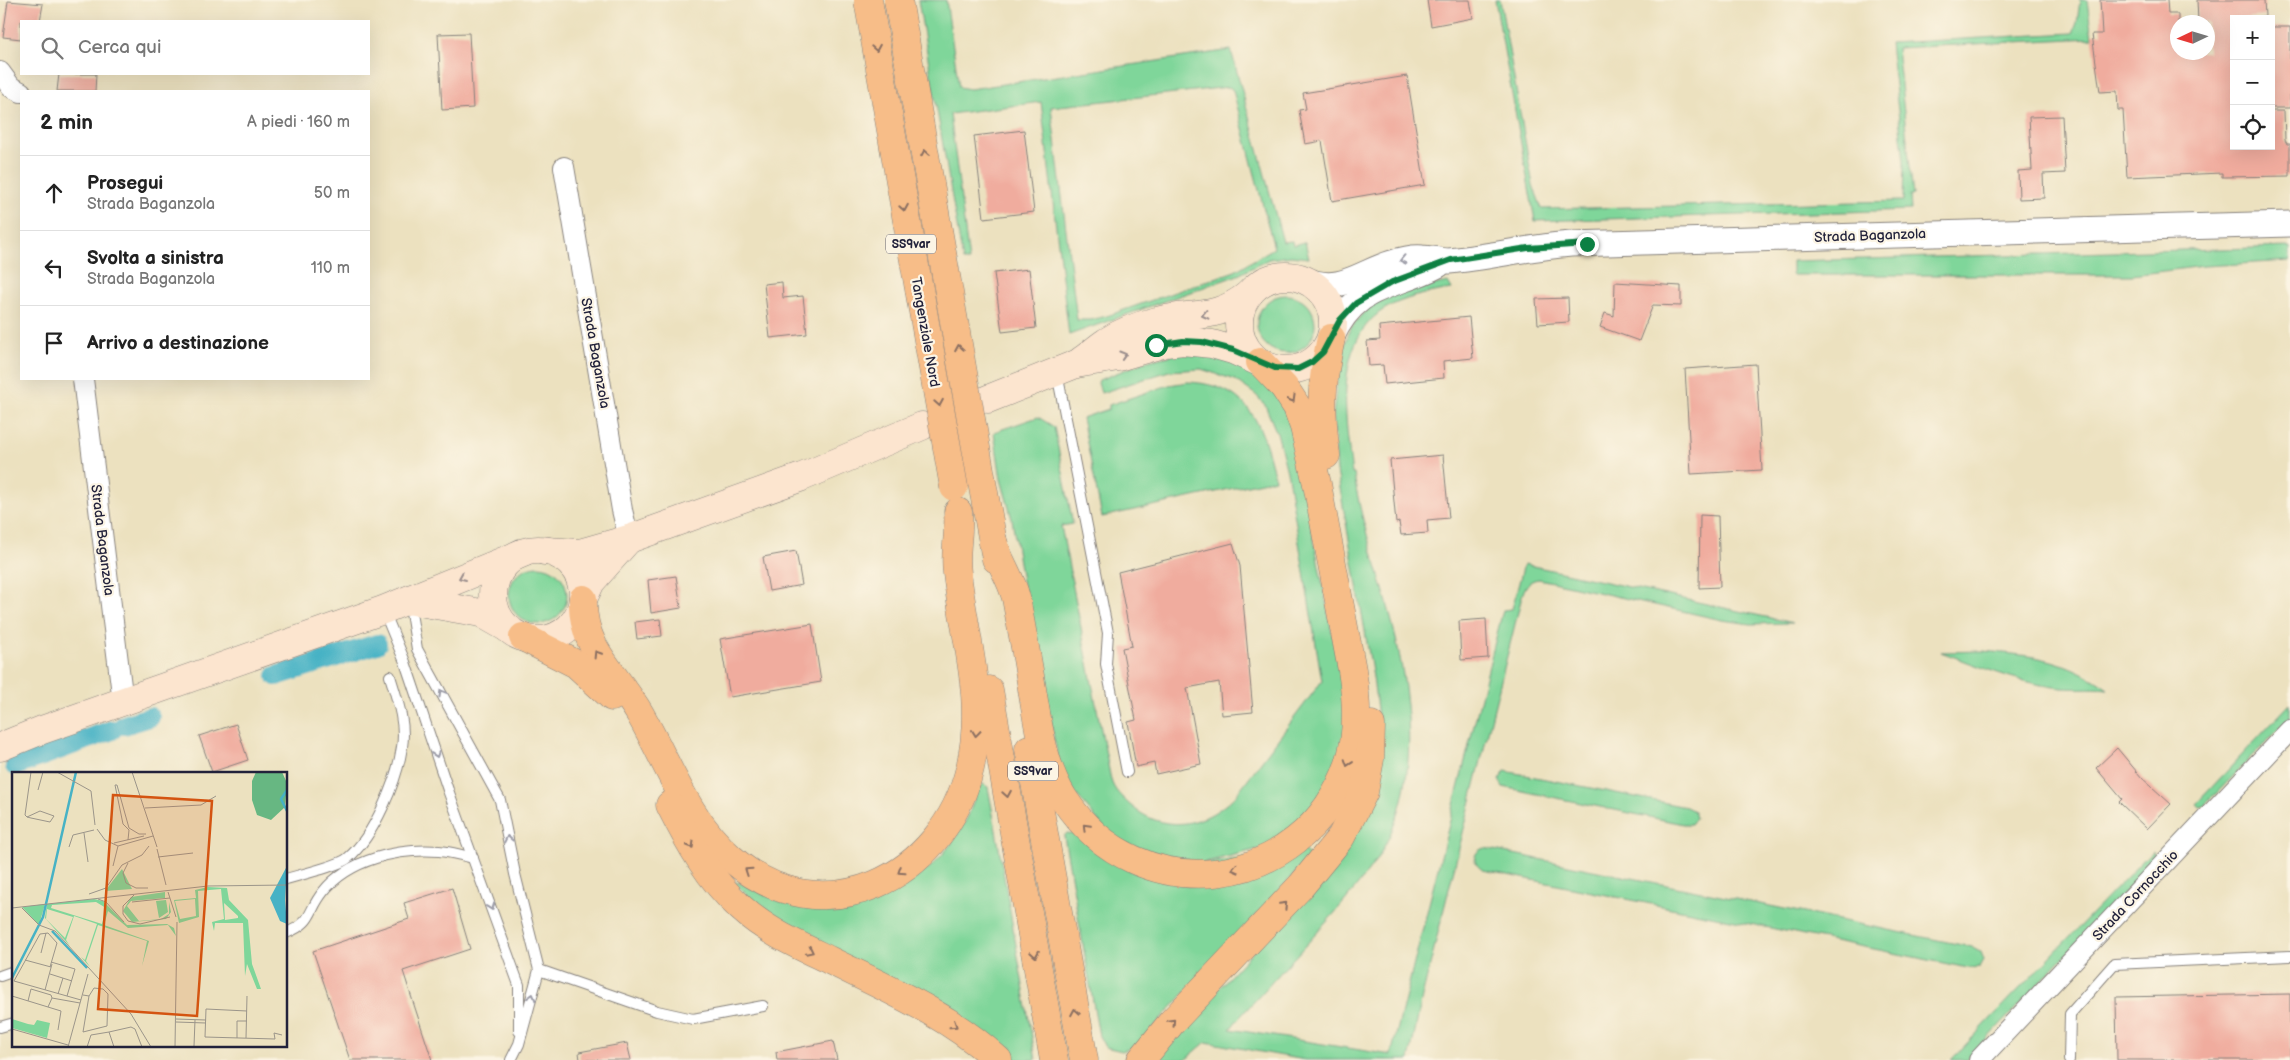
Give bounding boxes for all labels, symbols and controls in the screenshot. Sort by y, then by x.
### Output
north arrow [2170,15,2215,60]
map controls [2230,15,2275,150]
button: + [2230,15,2275,60]
search box [20,20,370,75]
icon: search [38,34,66,62]
text: Cerca qui [78,36,161,59]
one-way arrow [871,44,881,52]
button: − [2230,60,2275,105]
button: locate [2230,105,2275,150]
text: 2 min [40,110,93,135]
text: A piedi · 160 m [247,113,350,132]
one-way arrow [920,149,930,158]
text: Prosegui [87,172,163,195]
icon: ahead [40,179,68,207]
text: 50 m [314,184,350,203]
text: Strada Baganzola [87,195,215,214]
one-way arrow [899,204,909,212]
street label: Strada Baganzola [1814,225,1926,246]
route end [1576,233,1599,256]
road number: SS9var [886,234,936,253]
text: Svolta a sinistra [87,247,224,270]
icon: left [40,254,68,282]
one-way arrow [1398,254,1407,265]
text: 110 m [311,259,350,278]
text: Strada Baganzola [87,270,215,289]
street label: Tangenziale Nord [907,276,944,388]
street label: Strada Baganzola [577,296,614,410]
one-way arrow [1201,309,1210,320]
icon: arrive [40,329,68,357]
text: Arrivo a destinazione [87,332,269,355]
route start [1145,334,1168,357]
one-way arrow [954,343,964,352]
one-way arrow [1119,351,1127,361]
one-way arrow [1286,393,1296,402]
one-way arrow [933,398,943,407]
street label: Strada Baganzola [87,483,118,597]
one-way arrow [458,572,466,582]
one-way arrow [594,650,603,659]
one-way arrow [438,689,448,698]
one-way arrow [971,730,982,738]
one-way arrow [430,749,440,758]
one-way arrow [1344,758,1354,767]
road number: SS9var [1008,761,1058,780]
inset map [12,772,288,1048]
one-way arrow [1002,789,1012,798]
one-way arrow [1083,823,1092,832]
one-way arrow [504,835,514,844]
one-way arrow [685,839,695,848]
street label: Strada Cornocchio [2089,846,2182,944]
one-way arrow [1231,863,1239,874]
one-way arrow [898,865,907,875]
one-way arrow [744,868,754,877]
one-way arrow [1278,901,1287,910]
one-way arrow [485,902,495,911]
one-way arrow [805,945,814,955]
one-way arrow [1030,949,1040,958]
one-way arrow [526,994,536,1002]
one-way arrow [1071,1008,1081,1016]
one-way arrow [949,1019,958,1028]
one-way arrow [1166,1019,1175,1028]

